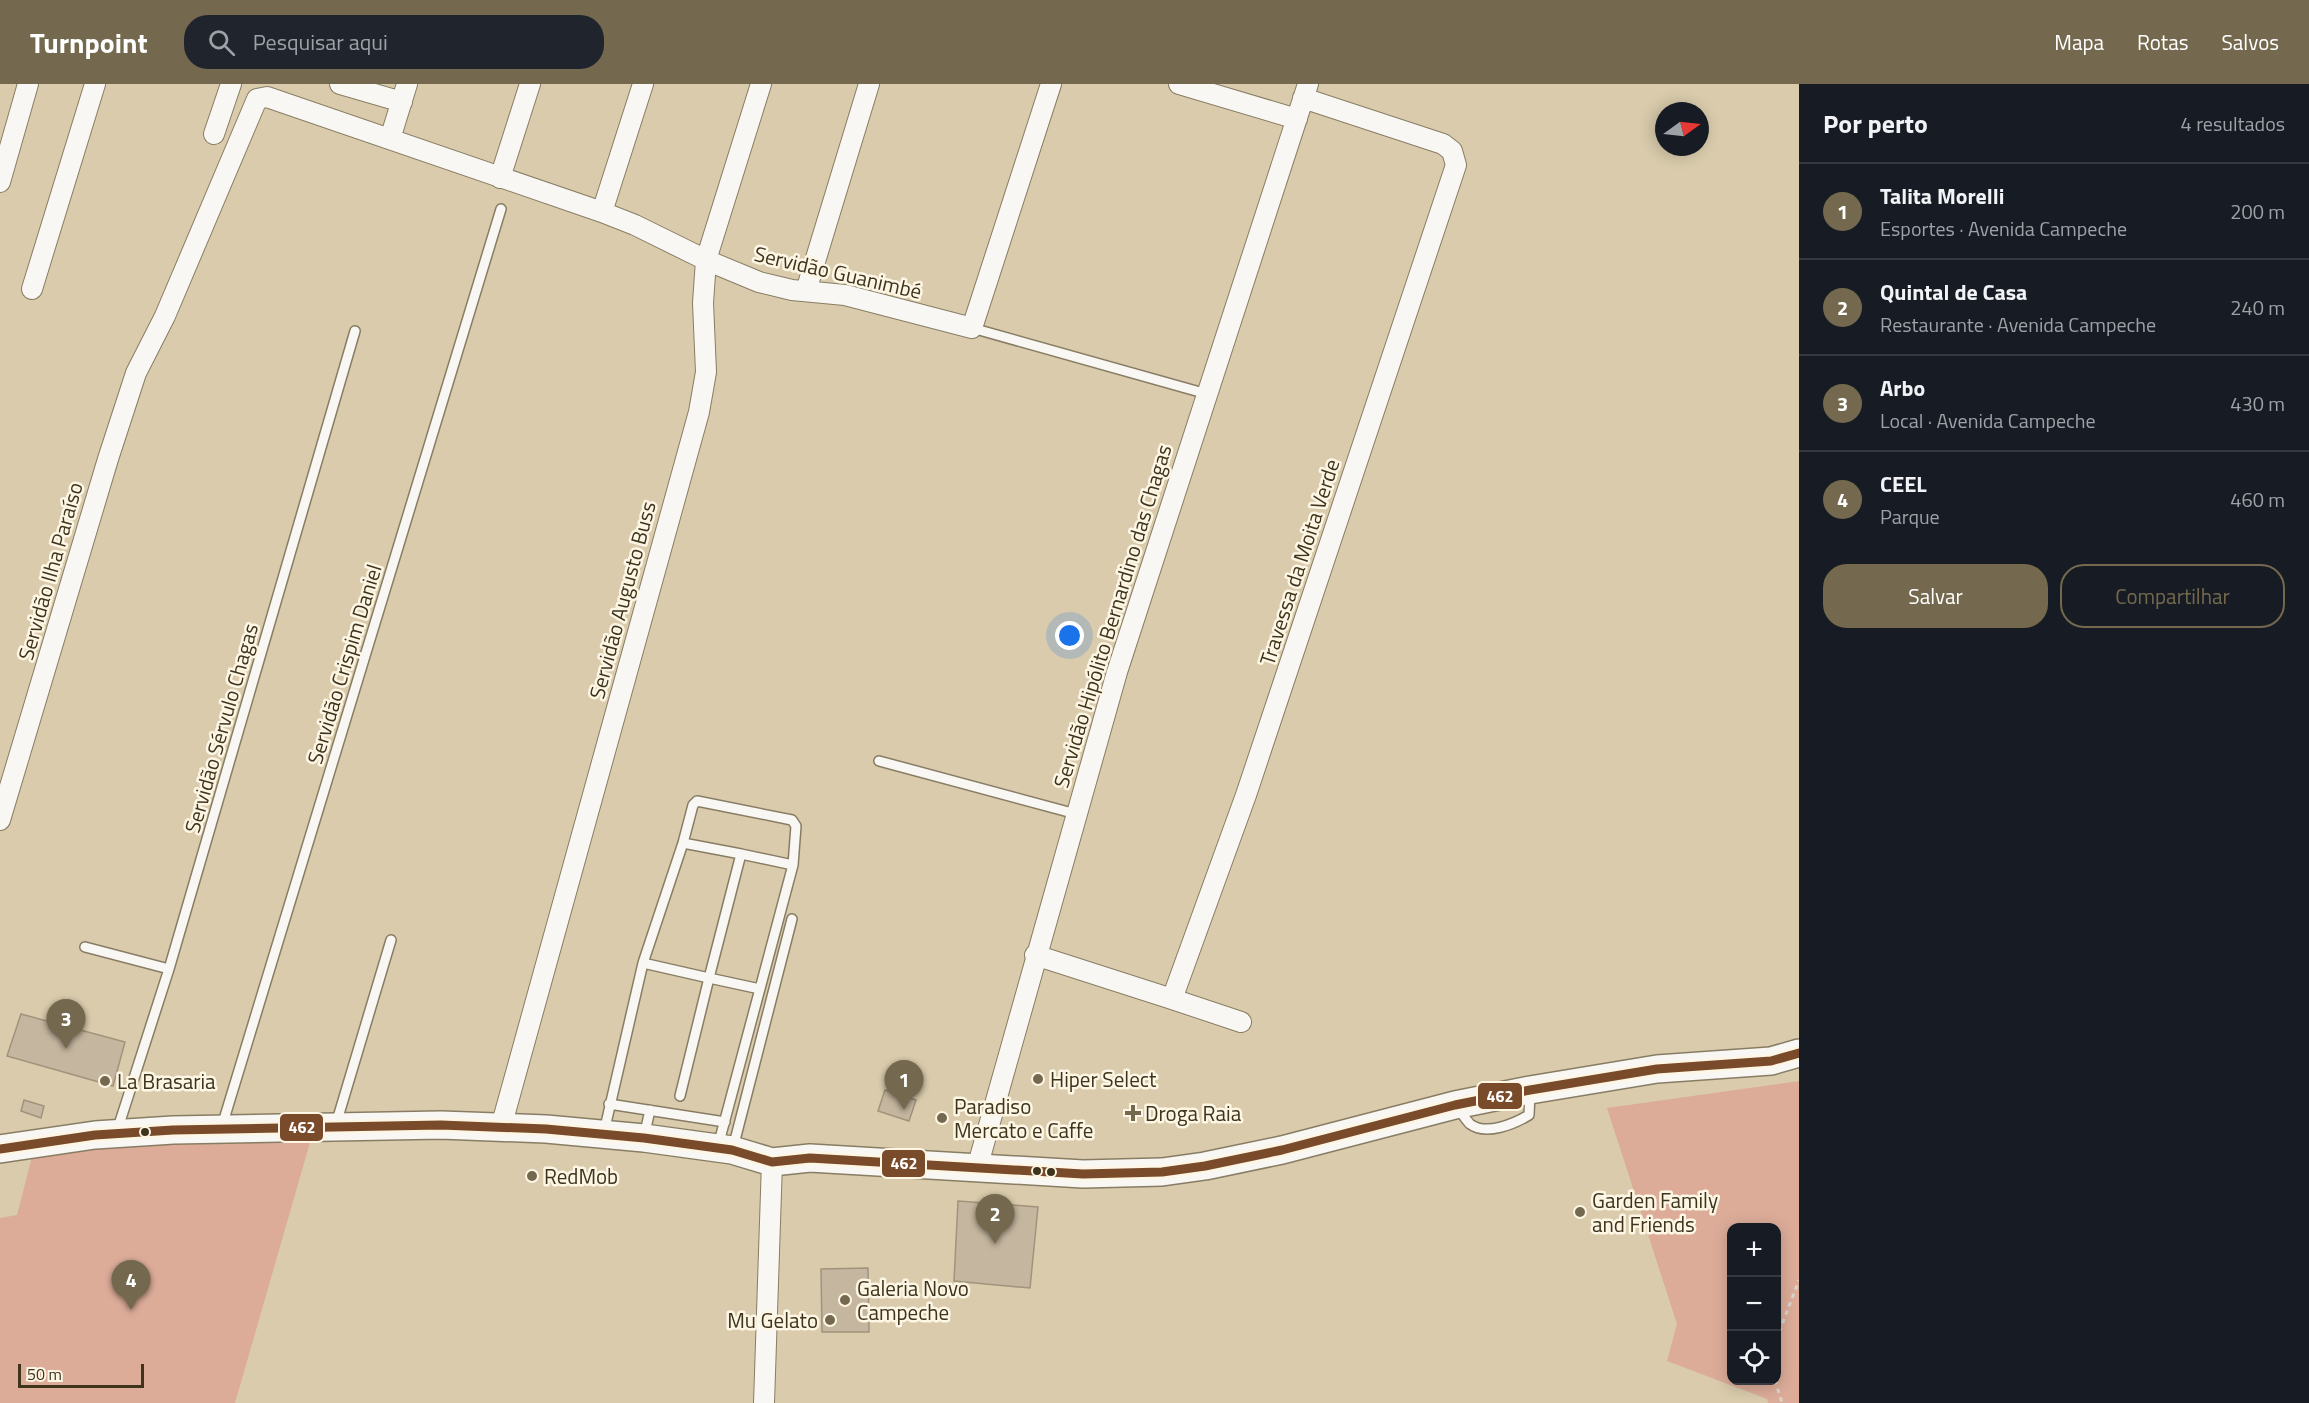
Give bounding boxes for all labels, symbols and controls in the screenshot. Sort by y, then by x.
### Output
search box [184,15,604,69]
text: Turnpoint [30,21,148,64]
text: Pesquisar aqui [253,25,388,59]
icon: search [205,26,238,59]
text: Mapa [2054,26,2104,58]
text: Rotas [2137,26,2188,58]
text: Salvos [2221,26,2279,58]
north arrow [1655,102,1709,156]
text: Por perto [1823,104,1928,143]
text: 4 resultados [2181,108,2285,139]
text: Talita Morelli [1880,179,2004,213]
text: 1 [1837,196,1848,227]
text: 200 m [2230,196,2285,227]
text: Esportes · Avenida Campeche [1880,213,2127,244]
street label: Servidão Guanimbé [751,237,925,307]
text: Quintal de Casa [1880,275,2027,309]
text: 2 [1837,292,1848,323]
text: 240 m [2230,292,2285,323]
text: Restaurante · Avenida Campeche [1880,309,2156,340]
text: Arbo [1880,371,1925,405]
text: 3 [1837,388,1848,419]
text: 430 m [2230,388,2285,419]
text: Local · Avenida Campeche [1880,405,2096,436]
street label: Servidão Hipólito Bernardino das Chagas [1044,440,1180,792]
street label: Travessa da Moita Verde [1251,455,1347,669]
text: CEEL [1880,467,1927,501]
street label: Servidão Ilha Paraíso [9,478,91,664]
text: 4 [1837,484,1848,515]
text: 460 m [2230,484,2285,515]
street label: Servidão Augusto Buss [580,498,664,702]
text: Parque [1880,501,1940,532]
street label: Servidão Crispim Daniel [298,560,390,768]
button: Salvar [1823,564,2048,628]
button: Compartilhar [2060,564,2285,628]
street label: Servidão Sérvulo Chagas [176,619,266,837]
your location [1055,621,1084,650]
pin: 3 [46,1000,86,1049]
pin: 1 [884,1060,924,1110]
place label: Hiper Select [1050,1063,1157,1095]
place label: La Brasaria [117,1065,216,1097]
marker: Hiper Select [1031,1072,1045,1086]
marker: La Brasaria [98,1074,112,1088]
line badge: 462 [1477,1082,1523,1110]
text: 462 [1487,1084,1513,1108]
place label: Paradiso Mercato e Caffe [954,1090,1093,1146]
place label: Droga Raia [1145,1097,1242,1129]
marker: Droga Raia [1126,1106,1140,1120]
marker: Paradiso Mercato e Caffe [935,1111,949,1125]
line badge: 462 [279,1113,324,1142]
text: 462 [289,1115,315,1139]
unlabelled marker [139,1126,151,1138]
line badge: 462 [881,1149,926,1178]
text: 462 [891,1151,917,1175]
place label: RedMob [544,1160,618,1192]
unlabelled marker [1031,1165,1043,1177]
unlabelled marker [1045,1166,1057,1178]
marker: RedMob [525,1169,539,1183]
place label: Garden Family and Friends [1592,1184,1718,1240]
pin: 2 [976,1194,1014,1244]
marker: Garden Family and Friends [1573,1205,1587,1219]
map controls [1727,1223,1781,1385]
button: + [1727,1223,1781,1277]
pin: 4 [112,1260,150,1310]
place label: Galeria Novo Campeche [857,1272,969,1328]
button: − [1727,1277,1781,1331]
marker: Galeria Novo Campeche [838,1293,852,1307]
place label: Mu Gelato [727,1304,818,1336]
marker: Mu Gelato [823,1313,837,1327]
button: locate [1727,1331,1781,1385]
scale bar [18,1361,144,1388]
text: 50 m [27,1362,62,1386]

